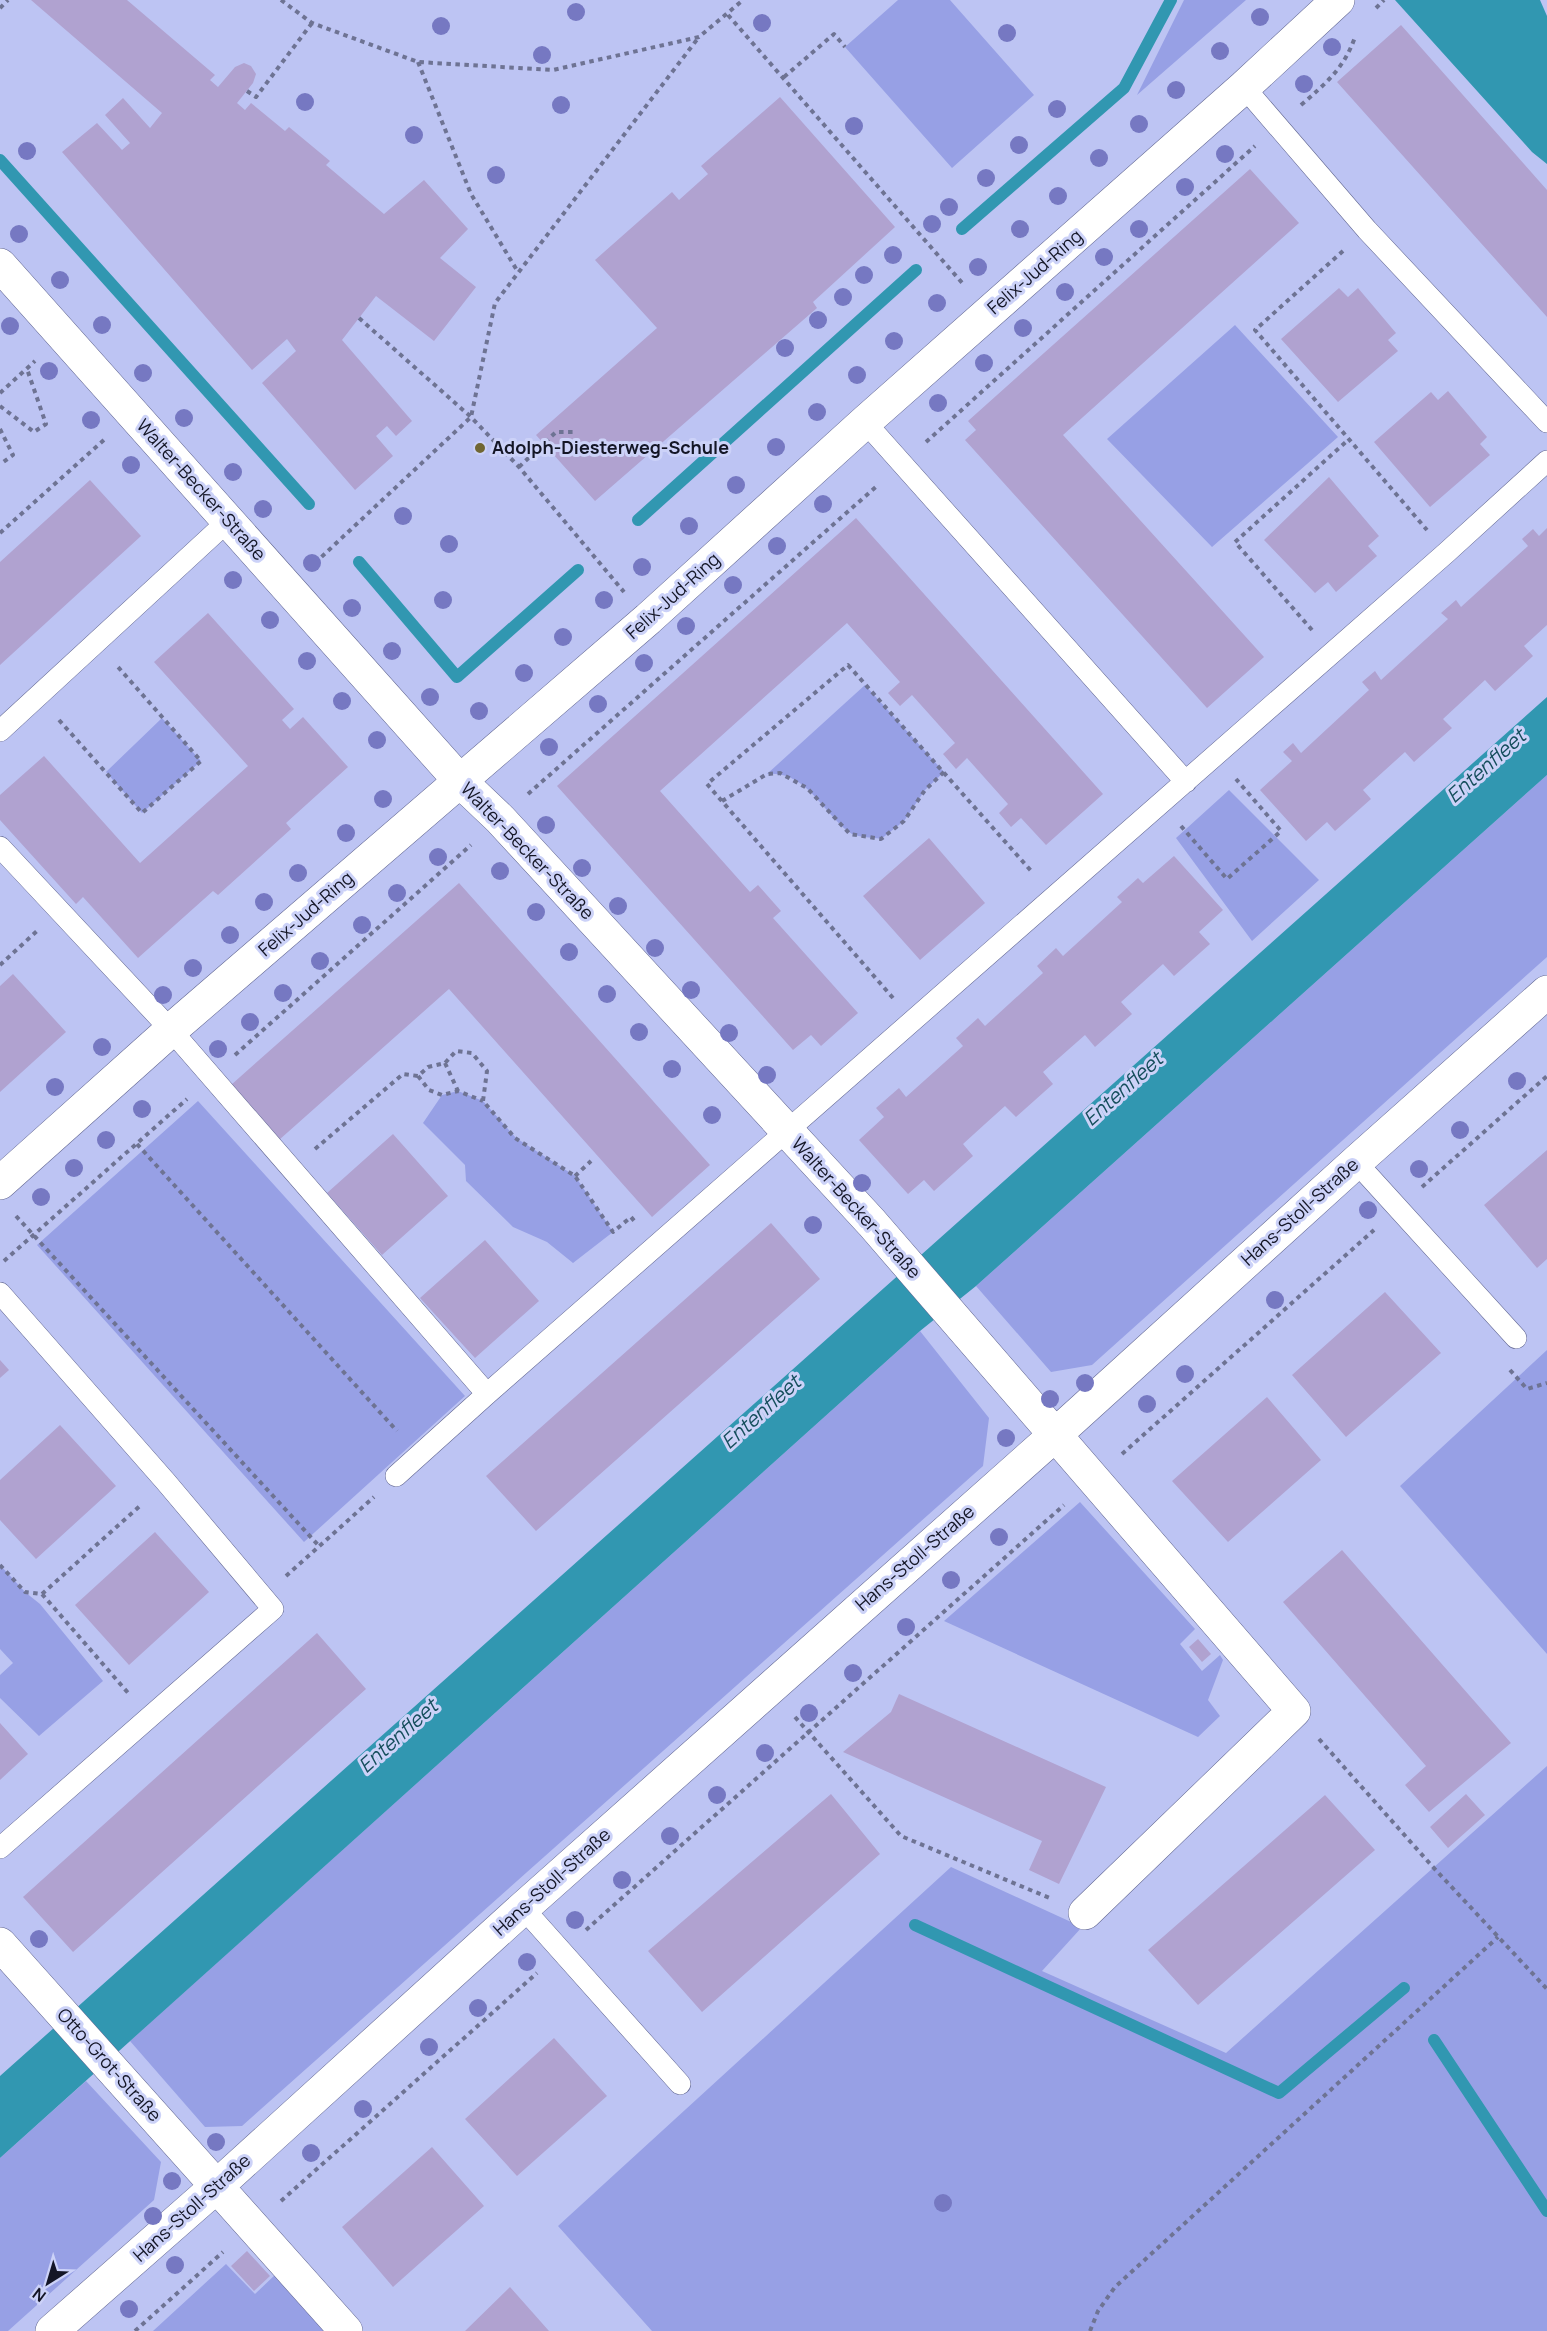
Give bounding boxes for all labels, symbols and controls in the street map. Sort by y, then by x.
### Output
street label: Felix-Jud-Ring [982,223,1087,319]
street label: Walter-Becker-Straße [132,414,272,565]
place label: Adolph-Diesterweg-Schule [492,435,729,459]
marker: Adolph-Diesterweg-Schule [473,441,487,455]
street label: Felix-Jud-Ring [620,547,724,644]
water label: Entenfleet [1440,721,1533,808]
street label: Walter-Becker-Straße [456,776,600,924]
street label: Felix-Jud-Ring [253,865,358,961]
water label: Entenfleet [1077,1044,1170,1131]
street label: Walter-Becker-Straße [787,1132,927,1283]
street label: Hans-Stoll-Straße [1235,1152,1363,1270]
water label: Entenfleet [715,1367,808,1454]
street label: Hans-Stoll-Straße [850,1499,979,1616]
water label: Entenfleet [352,1691,445,1778]
street label: Hans-Stoll-Straße [487,1822,615,1940]
street label: Otto-Grot-Straße [52,2003,167,2126]
street label: Hans-Stoll-Straße [127,2148,255,2266]
north arrow [18,2253,78,2313]
text: N [28,2283,50,2307]

